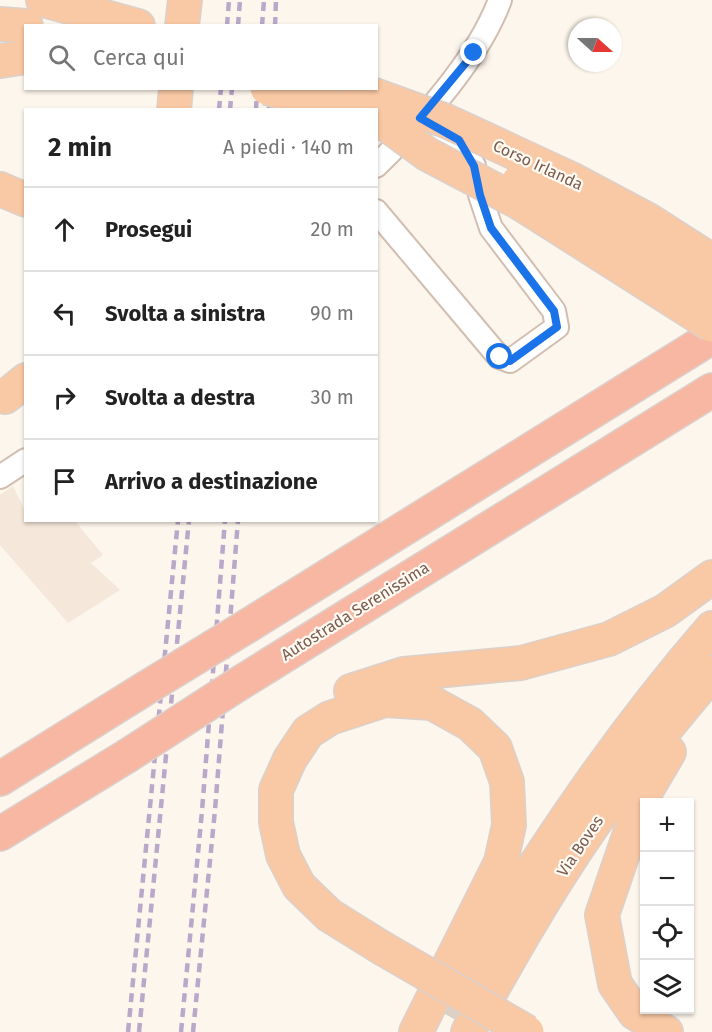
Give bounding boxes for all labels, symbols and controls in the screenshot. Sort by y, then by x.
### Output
north arrow [568,18,622,72]
search box [24,24,378,90]
route end [460,39,486,65]
icon: search [45,41,78,74]
text: Cerca qui [93,44,185,71]
text: 2 min [48,132,112,163]
text: A piedi · 140 m [223,135,354,159]
street label: Corso Irlanda [490,136,586,194]
icon: ahead [48,213,81,246]
text: Prosegui [105,216,192,243]
text: 20 m [311,217,354,241]
icon: left [48,297,81,330]
text: Svolta a sinistra [105,300,266,327]
text: 90 m [310,301,354,325]
route start [486,343,512,369]
icon: right [48,381,81,414]
text: Svolta a destra [105,384,255,411]
text: 30 m [310,385,354,409]
icon: arrive [48,465,81,498]
text: Arrivo a destinazione [105,468,318,495]
street label: Autostrada Serenissima [277,558,433,664]
map controls [640,798,694,1014]
button: + [640,798,694,852]
street label: Via Boves [553,812,607,880]
button: − [640,852,694,906]
button: locate [640,906,694,960]
button: layers [640,960,694,1014]

